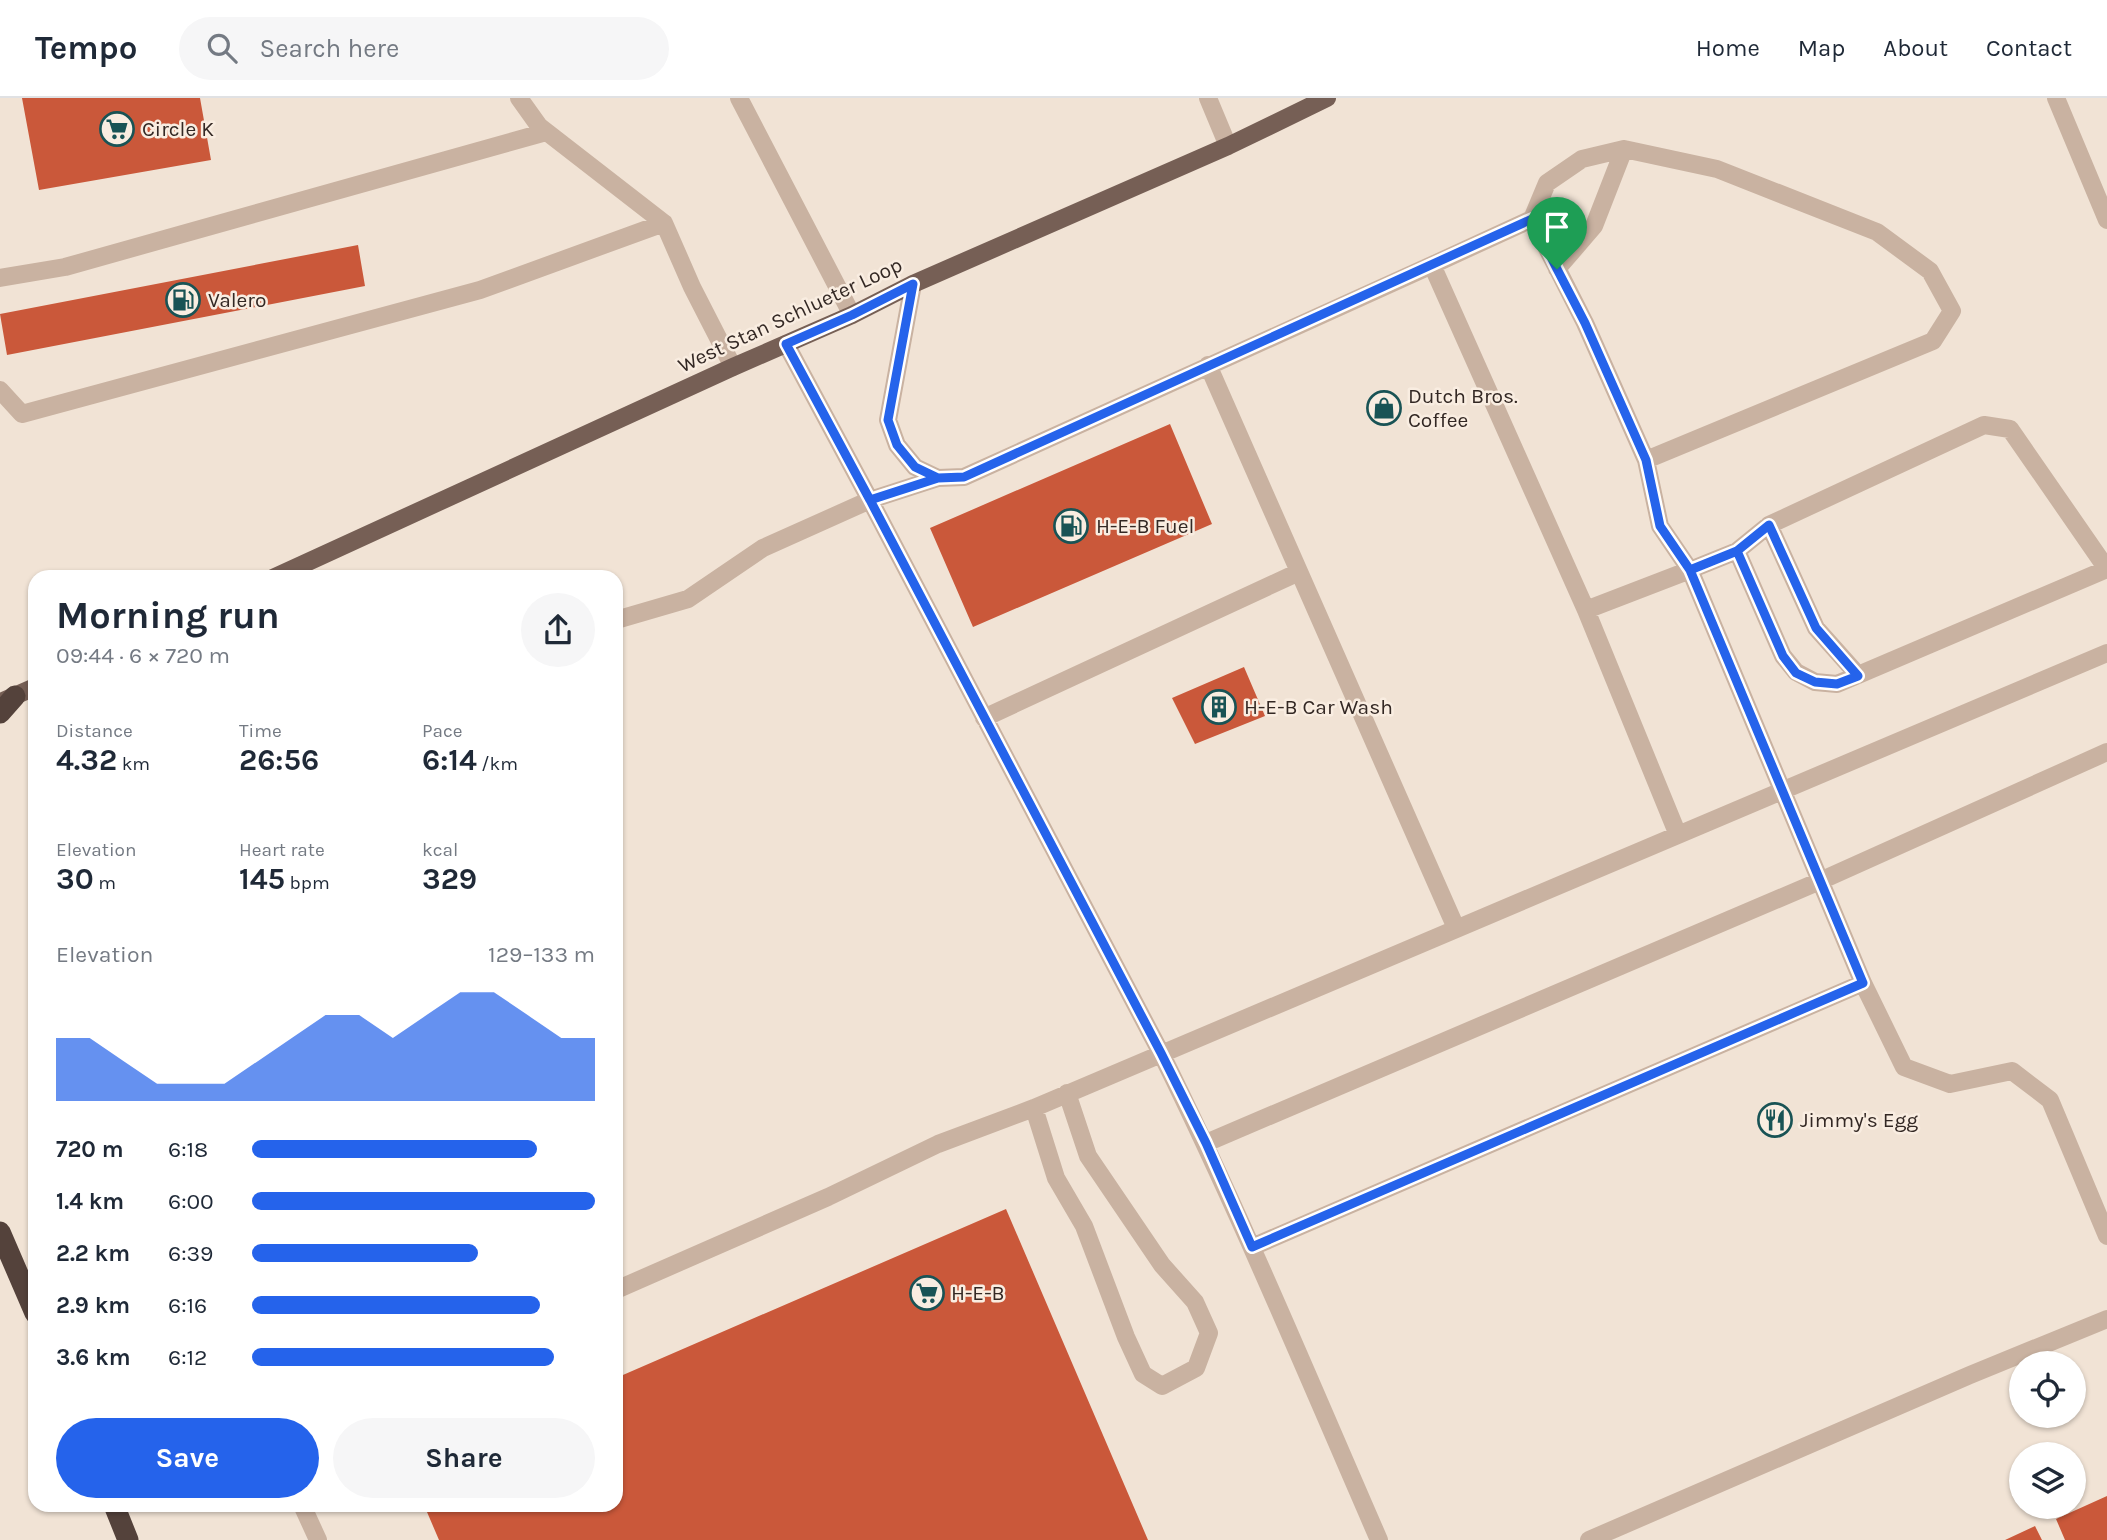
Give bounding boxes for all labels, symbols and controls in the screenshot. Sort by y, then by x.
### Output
search box [179,17,669,80]
text: Tempo [35,29,137,67]
icon: search [203,29,241,67]
text: Search here [259,33,399,64]
text: Home [1696,34,1760,62]
text: Map [1798,34,1845,62]
text: About [1883,34,1948,62]
text: Contact [1986,34,2072,62]
supermarket icon: Circle K [98,110,136,148]
place label: Circle K [142,117,214,141]
pin [1527,197,1587,269]
icon: arrive [1538,208,1576,246]
street label: West Stan Schlueter Loop [674,252,906,378]
fuel station icon: Valero [164,281,202,319]
place label: Valero [208,288,266,312]
place label: Dutch Bros. Coffee [1408,384,1518,432]
shop icon: Dutch Bros. Coffee [1365,389,1403,427]
fuel station icon: H-E-B Fuel [1052,507,1090,545]
place label: H-E-B Fuel [1096,514,1194,538]
text: Morning run [56,593,280,638]
button: share [521,593,595,667]
text: 09:44 · 6 × 720 m [56,642,230,669]
building icon: H-E-B Car Wash [1200,688,1238,726]
place label: H-E-B Car Wash [1244,695,1393,719]
text: Distance [56,720,133,742]
text: Time [239,720,282,742]
text: Pace [422,720,463,742]
text: 4.32 [56,742,117,778]
text: 26:56 [239,742,319,778]
text: 6:14 [422,742,477,778]
text: km [117,753,150,775]
text: /km [477,753,518,775]
text: Elevation [56,839,136,861]
text: Heart rate [239,839,325,861]
text: kcal [422,839,458,861]
text: 30 [56,861,94,897]
text: 145 [239,861,285,897]
text: 329 [422,861,477,897]
text: m [94,872,116,894]
text: bpm [285,872,330,894]
text: Elevation [56,941,153,968]
text: 129–133 m [488,941,595,968]
restaurant icon: Jimmy's Egg [1756,1101,1794,1139]
place label: Jimmy's Egg [1800,1108,1918,1132]
text: 720 m [56,1136,124,1163]
text: 6:18 [168,1136,208,1163]
text: 1.4 km [56,1188,124,1215]
text: 6:00 [168,1188,214,1215]
text: 2.2 km [56,1240,130,1267]
text: 6:39 [168,1240,213,1267]
supermarket icon: H-E-B [908,1274,946,1312]
place label: H-E-B [951,1281,1005,1305]
text: 2.9 km [56,1292,130,1319]
text: 6:16 [168,1292,207,1319]
text: 3.6 km [56,1344,130,1371]
text: 6:12 [168,1344,207,1371]
map controls [2009,1351,2086,1519]
button: locate [2009,1351,2086,1428]
button: Save [56,1418,319,1498]
button: Share [333,1418,595,1498]
button: layers [2009,1442,2086,1519]

